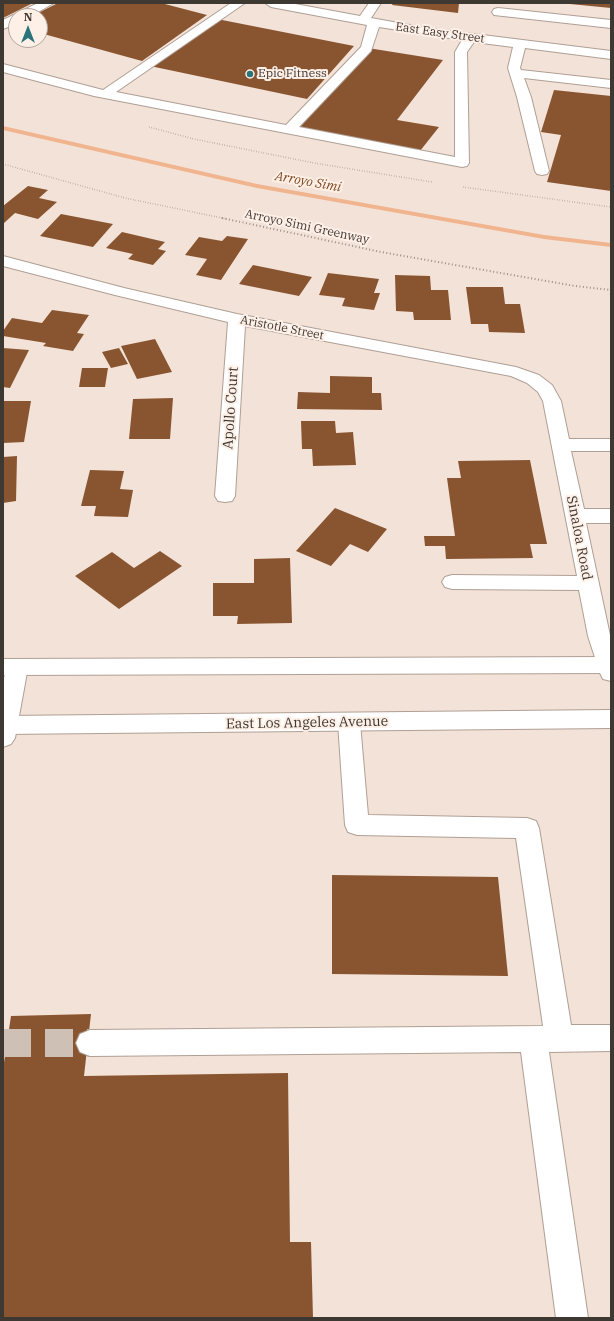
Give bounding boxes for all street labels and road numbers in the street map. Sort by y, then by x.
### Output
street label: East Easy Street [394,20,486,46]
street label: Arroyo Simi Greenway [244,207,370,247]
street label: Aristotle Street [239,313,325,343]
street label: Apollo Court [220,366,242,450]
street label: Sinaloa Road [563,494,595,582]
street label: East Los Angeles Avenue [226,713,388,733]

